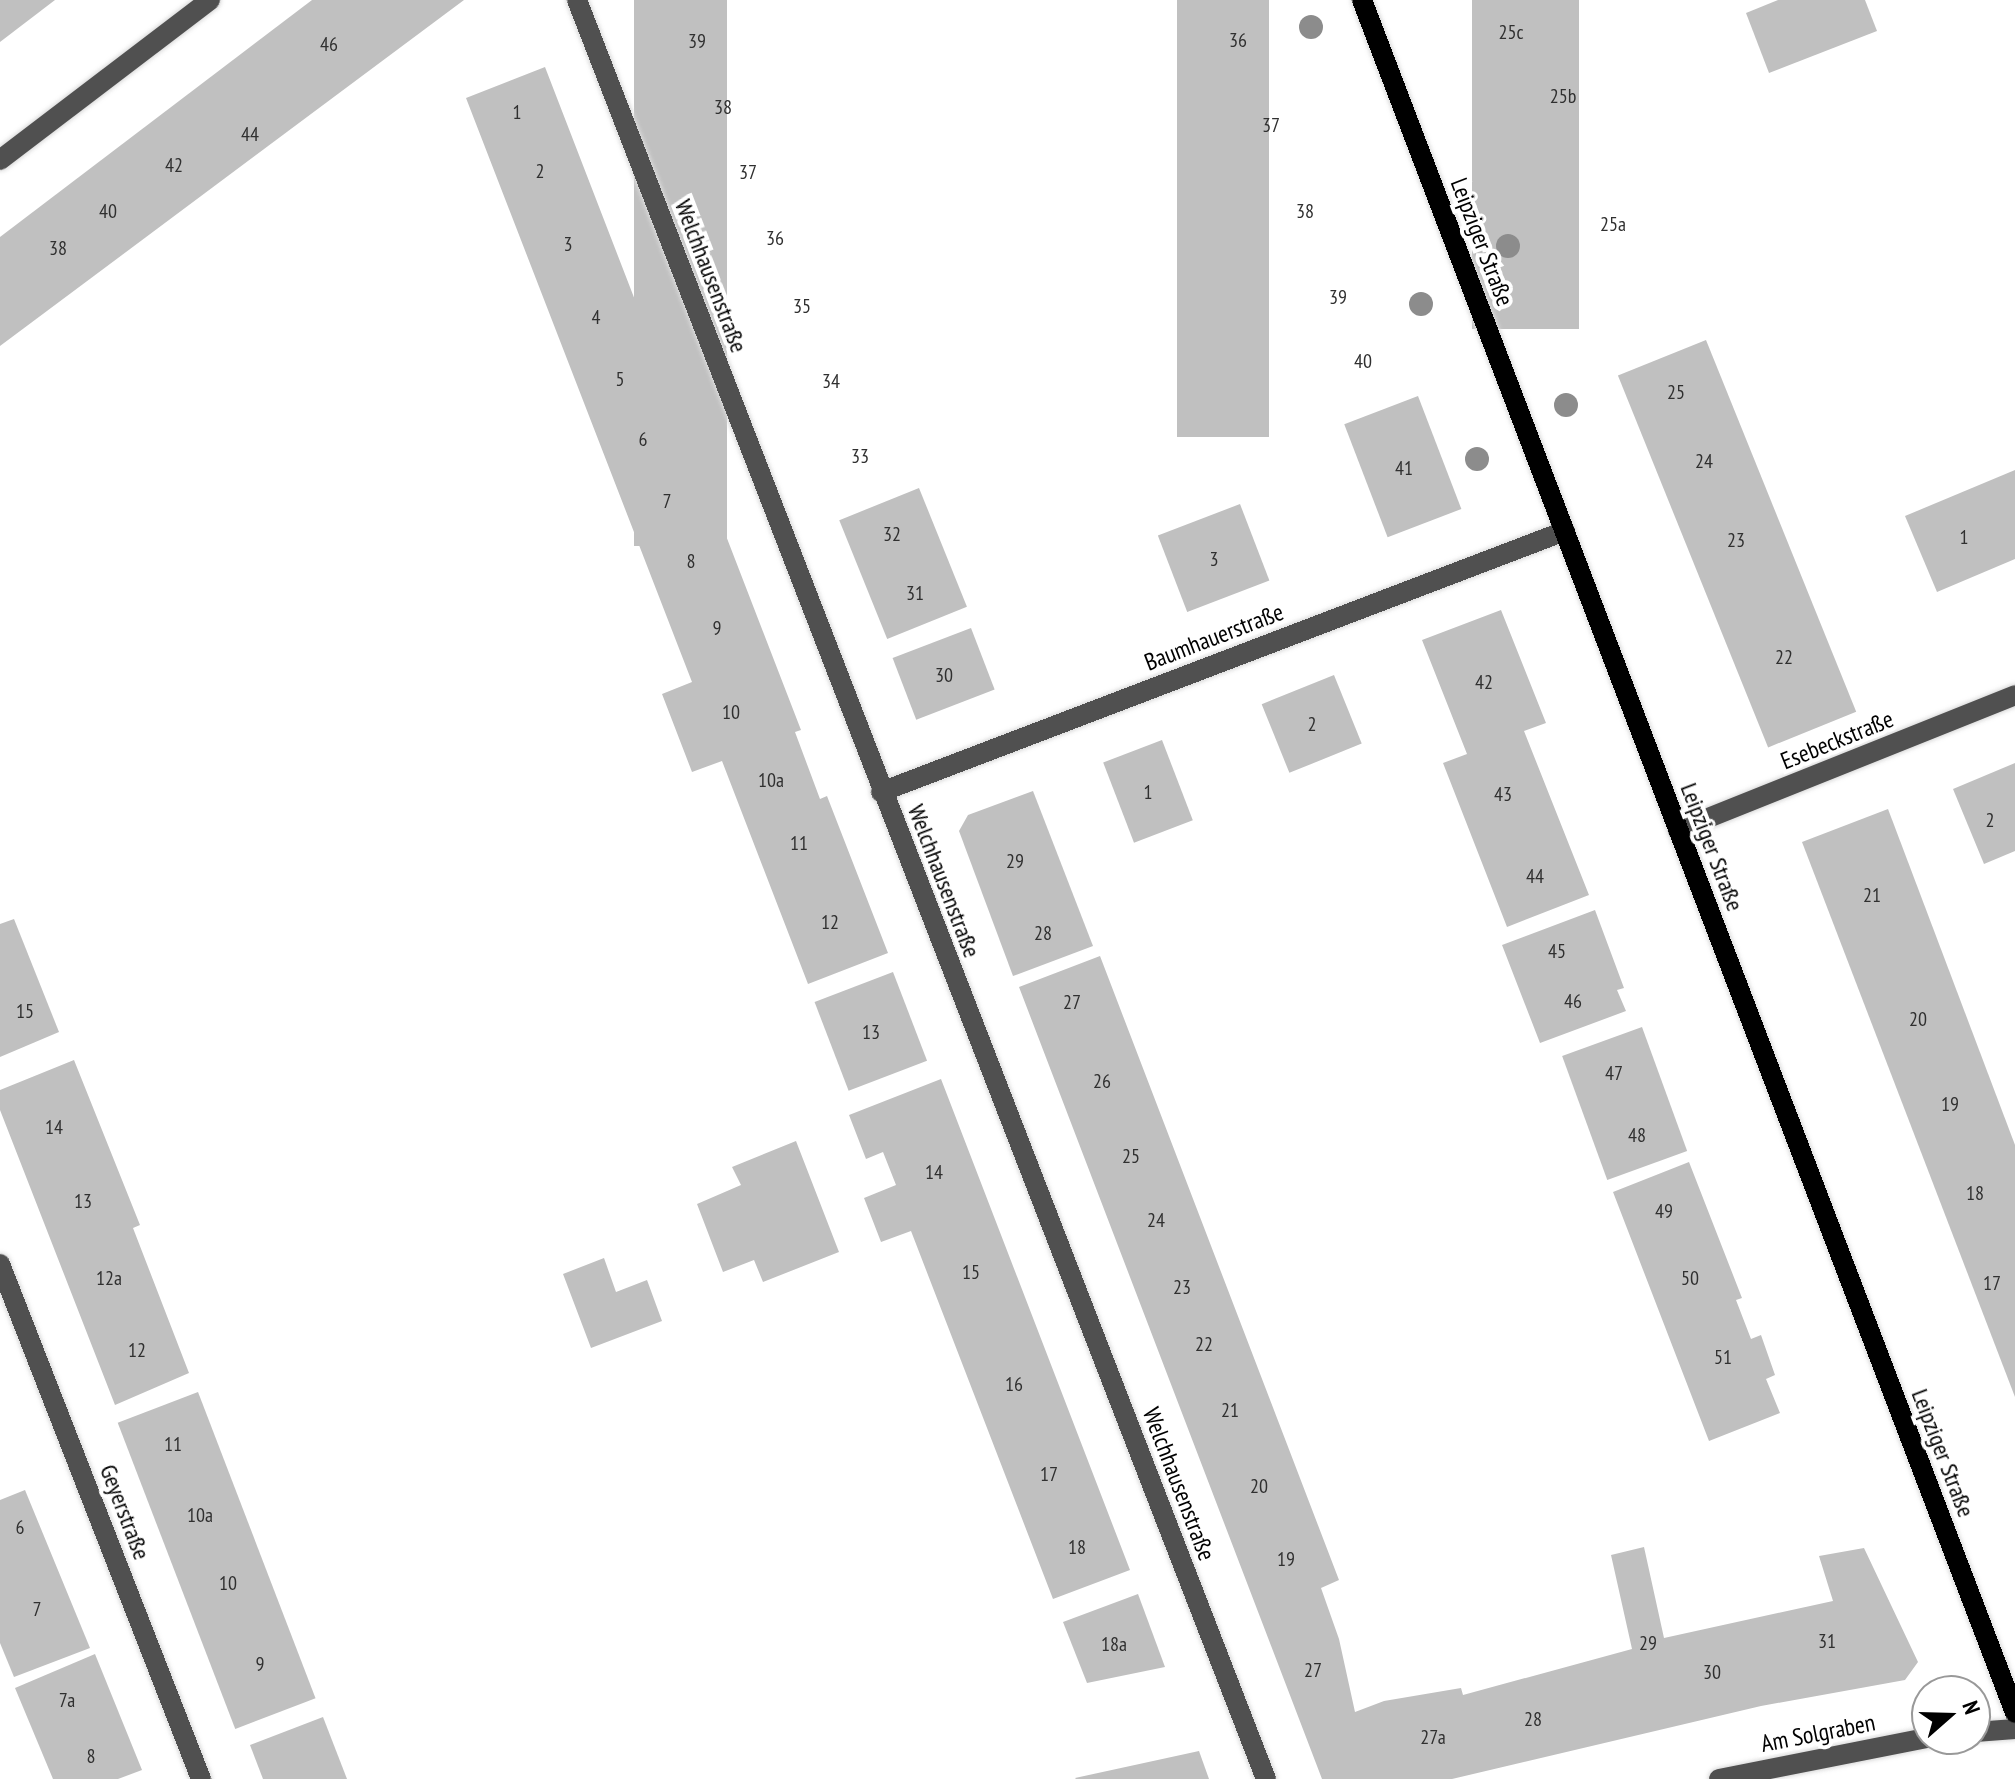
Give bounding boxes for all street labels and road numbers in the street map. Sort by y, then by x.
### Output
street label: Leipziger Straße [1444,174,1520,310]
street label: Welchhausenstraße [669,195,753,357]
street label: Baumhauerstraße [1140,597,1288,677]
street label: Esebeckstraße [1777,704,1897,776]
street label: Leipziger Straße [1674,779,1750,915]
street label: Welchhausenstraße [902,800,986,962]
street label: Leipziger Straße [1905,1385,1981,1521]
street label: Welchhausenstraße [1137,1403,1221,1565]
street label: Geyerstraße [94,1460,156,1564]
street label: Am Solgraben [1758,1708,1878,1758]

